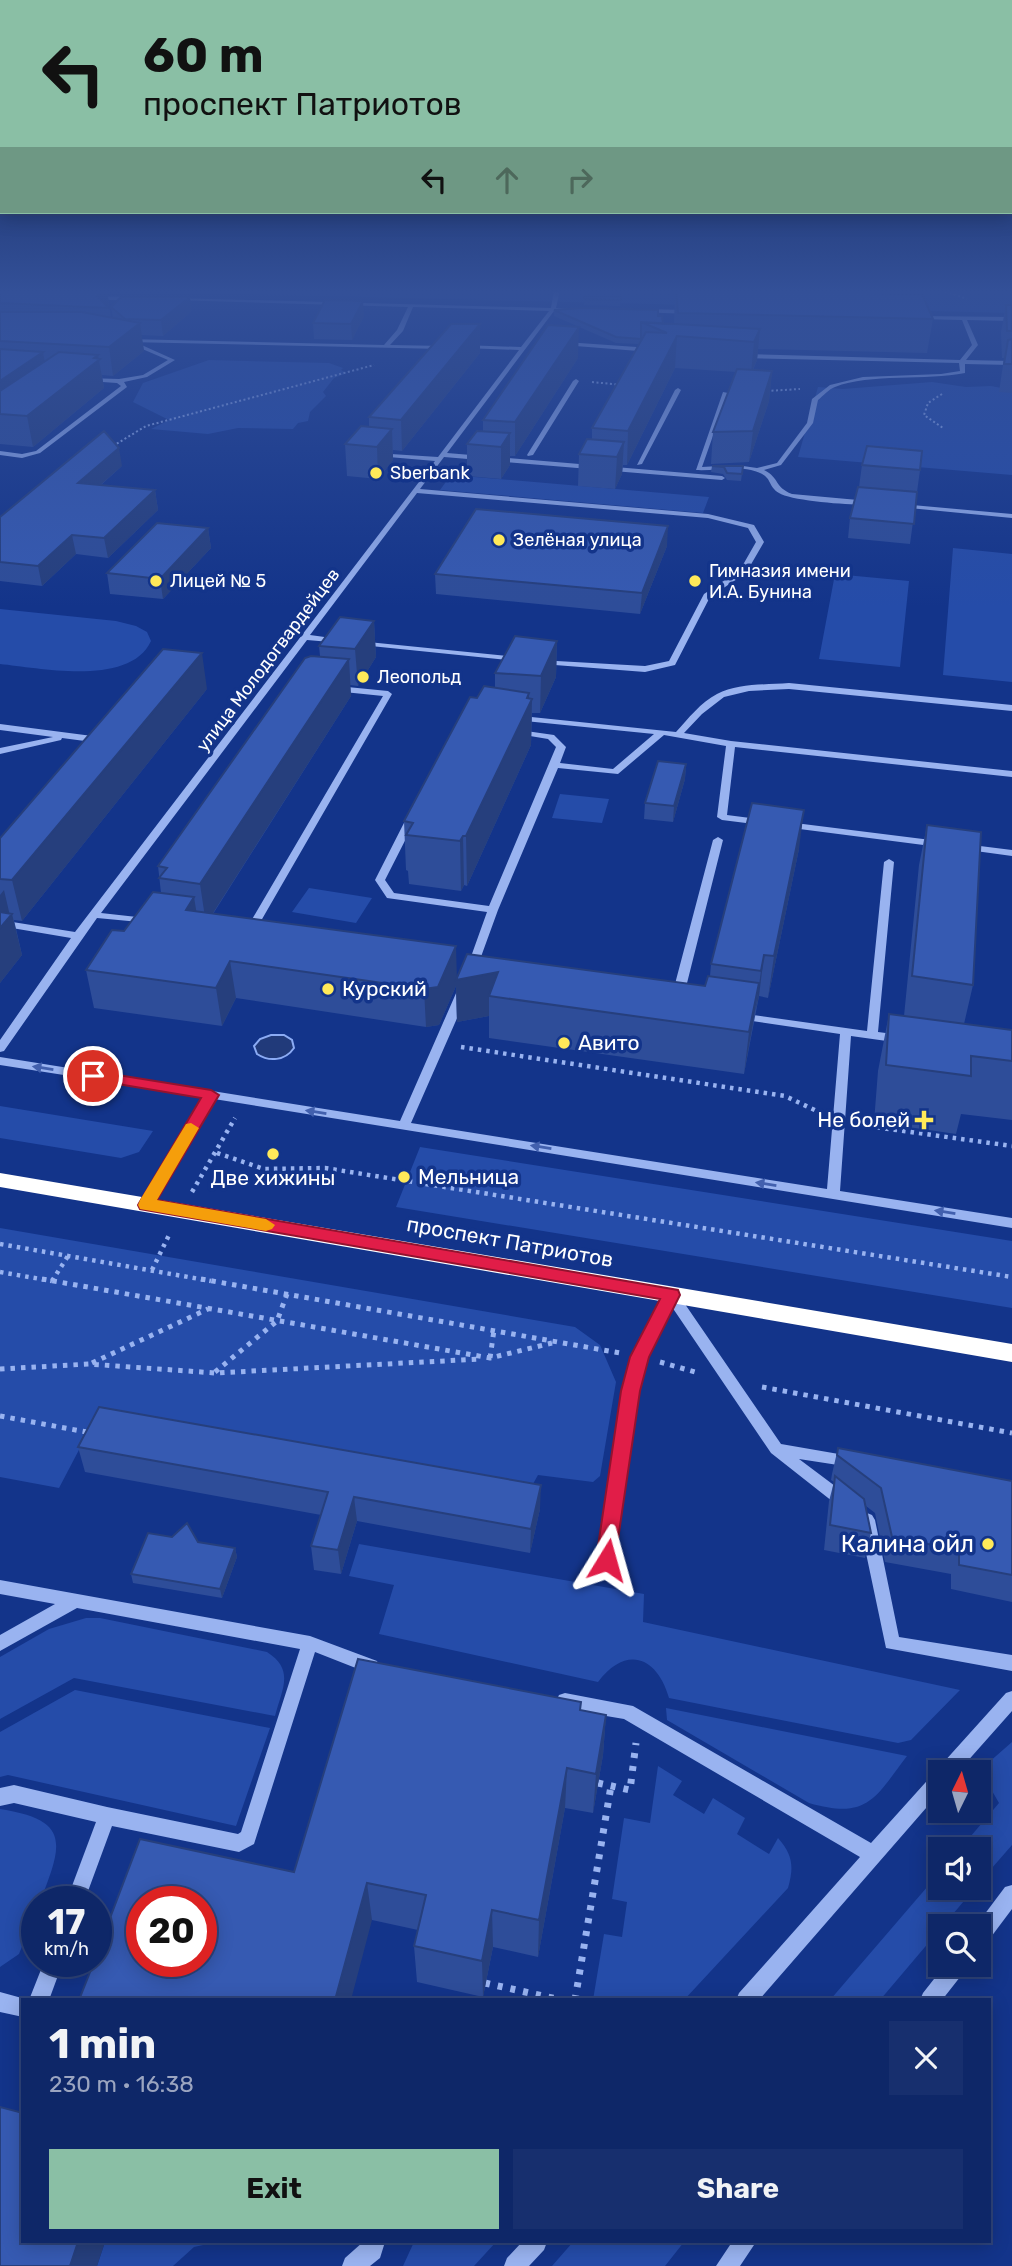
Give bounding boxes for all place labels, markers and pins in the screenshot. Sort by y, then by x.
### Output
place label: Sberbank [390,462,470,484]
marker: Sberbank [368,465,384,481]
place label: Зелёная улица [513,529,642,551]
marker: Зелёная улица [491,532,507,548]
place label: Гимназия имени И.А. Бунина [709,560,851,603]
place label: Лицей № 5 [170,570,266,592]
marker: Лицей № 5 [148,573,164,589]
marker: Гимназия имени И.А. Бунина [687,573,703,589]
place label: Леопольд [377,666,461,688]
marker: Леопольд [355,669,371,685]
place label: Курский [342,976,427,1001]
marker: Курский [320,981,336,997]
place label: Авито [578,1030,639,1055]
marker: Авито [556,1035,572,1051]
pin [63,1046,123,1106]
place label: Не болей [817,1107,910,1132]
marker: Не болей [916,1112,932,1128]
marker: Две хижины [265,1146,281,1162]
place label: Мельница [418,1164,519,1189]
place label: Две хижины [211,1165,335,1190]
marker: Мельница [396,1169,412,1185]
place label: Калина ойл [841,1530,974,1558]
marker: Калина ойл [980,1536,996,1552]

